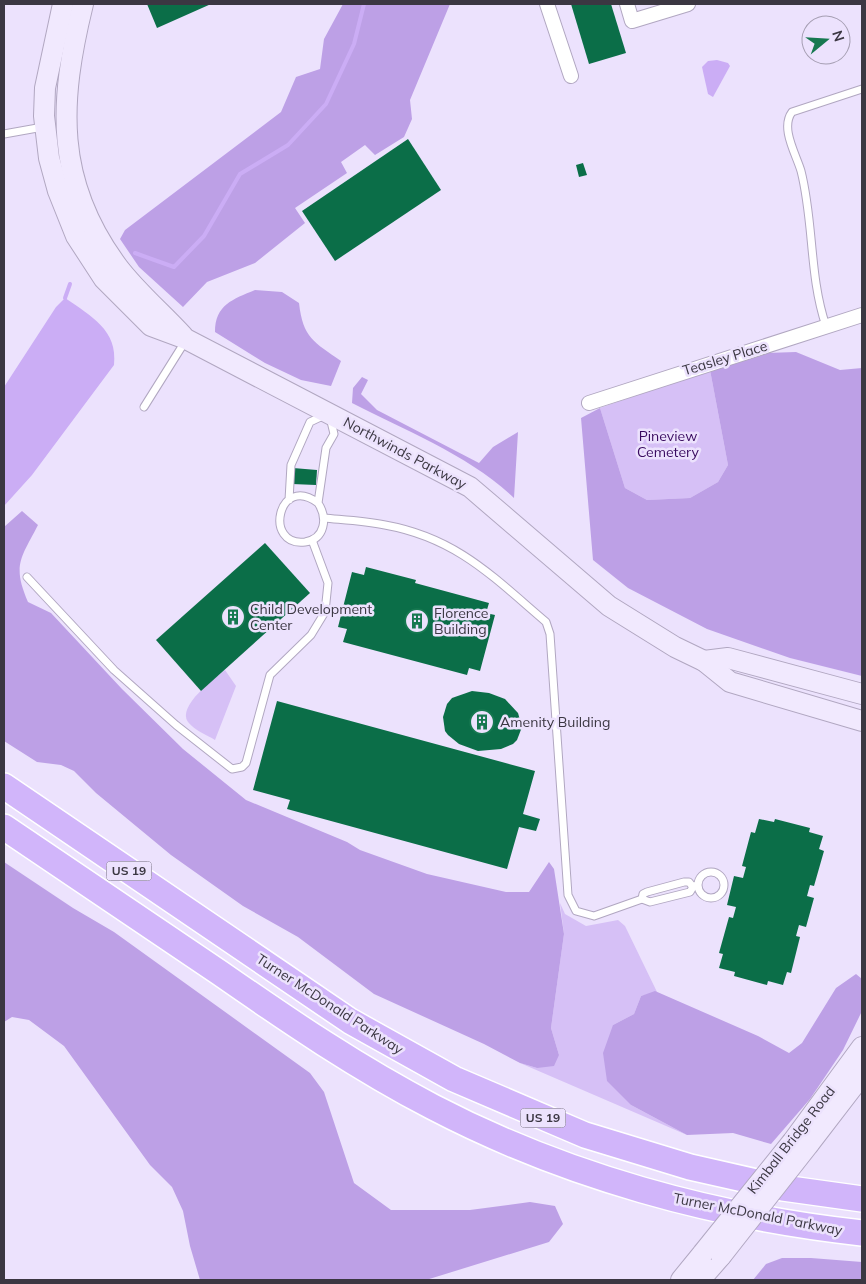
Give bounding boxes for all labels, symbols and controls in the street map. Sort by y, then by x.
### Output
north arrow [801,15,851,65]
text: N [828,28,849,44]
street label: Teasley Place [681,337,769,379]
street label: Northwinds Parkway [340,413,470,493]
park label: Pineview Cemetery [637,427,700,461]
place label: Child Development Center [250,600,372,634]
building icon: Child Development Center [220,604,246,630]
place label: Florence Building [434,604,488,638]
building icon: Florence Building [404,608,430,634]
building icon: Amenity Building [469,709,495,735]
place label: Amenity Building [500,713,610,731]
road number: US 19 [106,861,152,880]
street label: Turner McDonald Parkway [253,950,407,1059]
street label: Kimball Bridge Road [743,1082,839,1198]
road number: US 19 [520,1108,566,1128]
street label: Turner McDonald Parkway [672,1189,844,1239]

